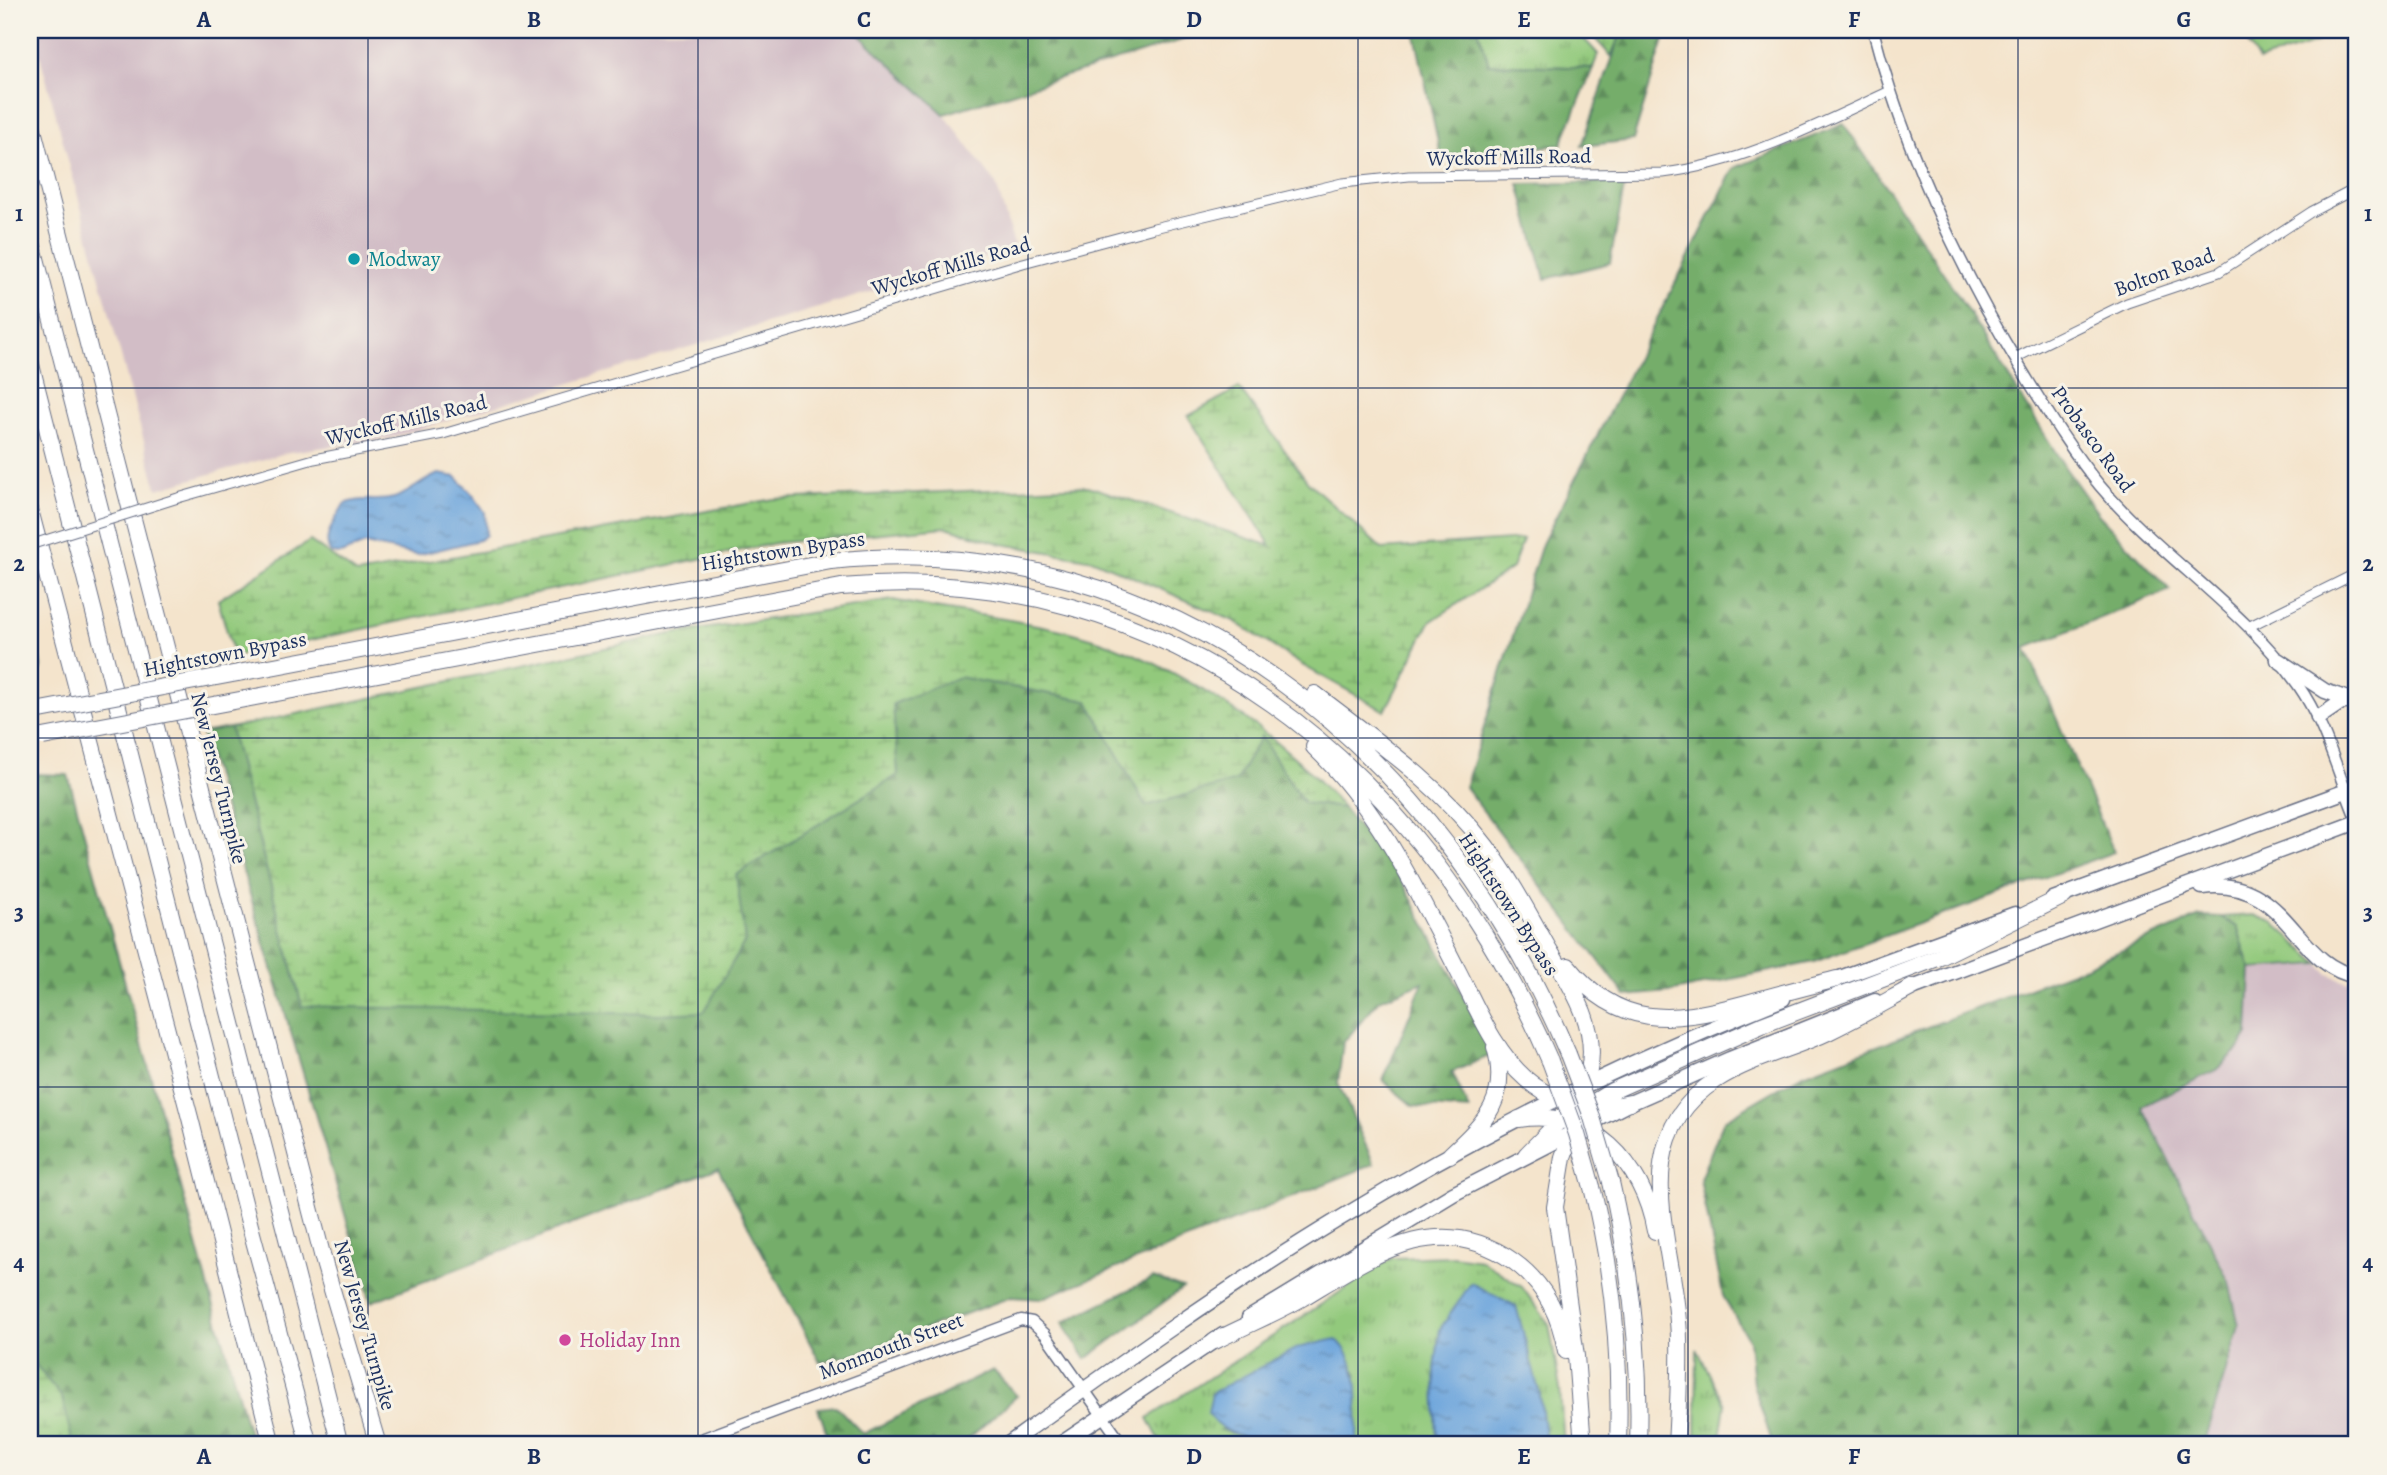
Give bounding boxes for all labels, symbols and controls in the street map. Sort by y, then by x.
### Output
text: A [196,4,212,35]
text: B [527,4,541,35]
text: C [857,4,871,35]
text: D [1186,4,1202,35]
text: E [1517,4,1531,35]
text: F [1848,4,1861,35]
text: G [2176,4,2192,35]
street label: Wyckoff Mills Road [1425,142,1592,172]
text: 1 [15,198,23,229]
text: 1 [2364,198,2372,229]
street label: Wyckoff Mills Road [867,230,1035,302]
street label: Bolton Road [2110,241,2219,303]
place label: Modway [368,245,441,273]
marker: Modway [346,251,362,267]
street label: Probasco Road [2045,380,2142,499]
street label: Wyckoff Mills Road [322,388,490,452]
street label: Hightstown Bypass [699,524,867,578]
text: 2 [13,548,25,579]
text: 2 [2362,548,2374,579]
street label: Hightstown Bypass [141,624,309,684]
street label: New Jersey Turnpike [184,689,254,867]
street label: Hightstown Bypass [1452,827,1566,981]
text: 3 [14,897,24,928]
text: 3 [2363,897,2373,928]
street label: New Jersey Turnpike [327,1237,403,1413]
text: 4 [14,1247,25,1278]
text: 4 [2363,1247,2374,1278]
street label: Monmouth Street [815,1306,967,1386]
place label: Holiday Inn [579,1326,681,1354]
marker: Holiday Inn [557,1332,573,1348]
text: A [196,1441,212,1472]
text: B [527,1441,541,1472]
text: C [857,1441,871,1472]
text: D [1186,1441,1202,1472]
text: E [1517,1441,1531,1472]
text: F [1848,1441,1861,1472]
text: G [2176,1441,2192,1472]

